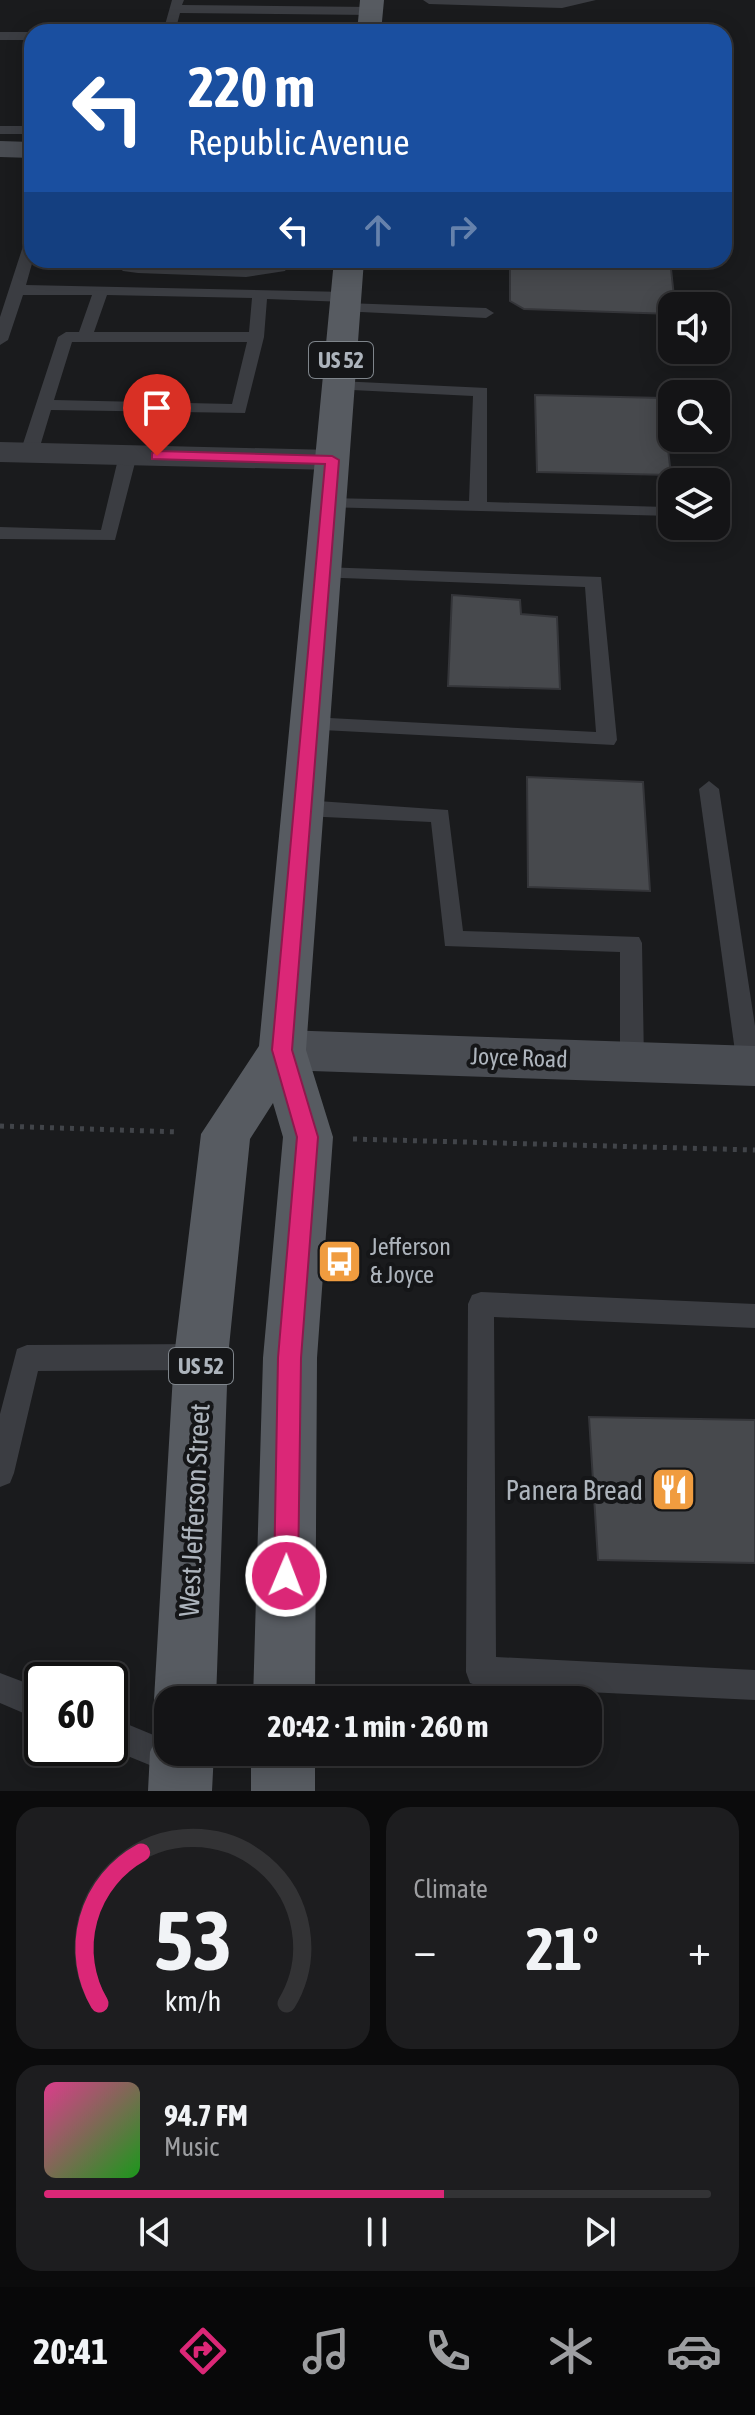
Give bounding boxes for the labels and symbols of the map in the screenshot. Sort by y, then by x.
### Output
road number: US 52 [309,342,373,378]
pin [123,374,191,456]
street label: Joyce Road [470,1042,568,1073]
place label: Jefferson & Joyce [370,1233,451,1288]
bus stop icon: Jefferson & Joyce [315,1237,363,1285]
road number: US 52 [169,1348,233,1384]
street label: West Jefferson Street [172,1402,216,1618]
restaurant icon: Panera Bread [650,1466,698,1514]
place label: Panera Bread [505,1474,643,1506]
position arrow [244,1534,328,1618]
speed limit sign: 60 [24,1662,128,1766]

